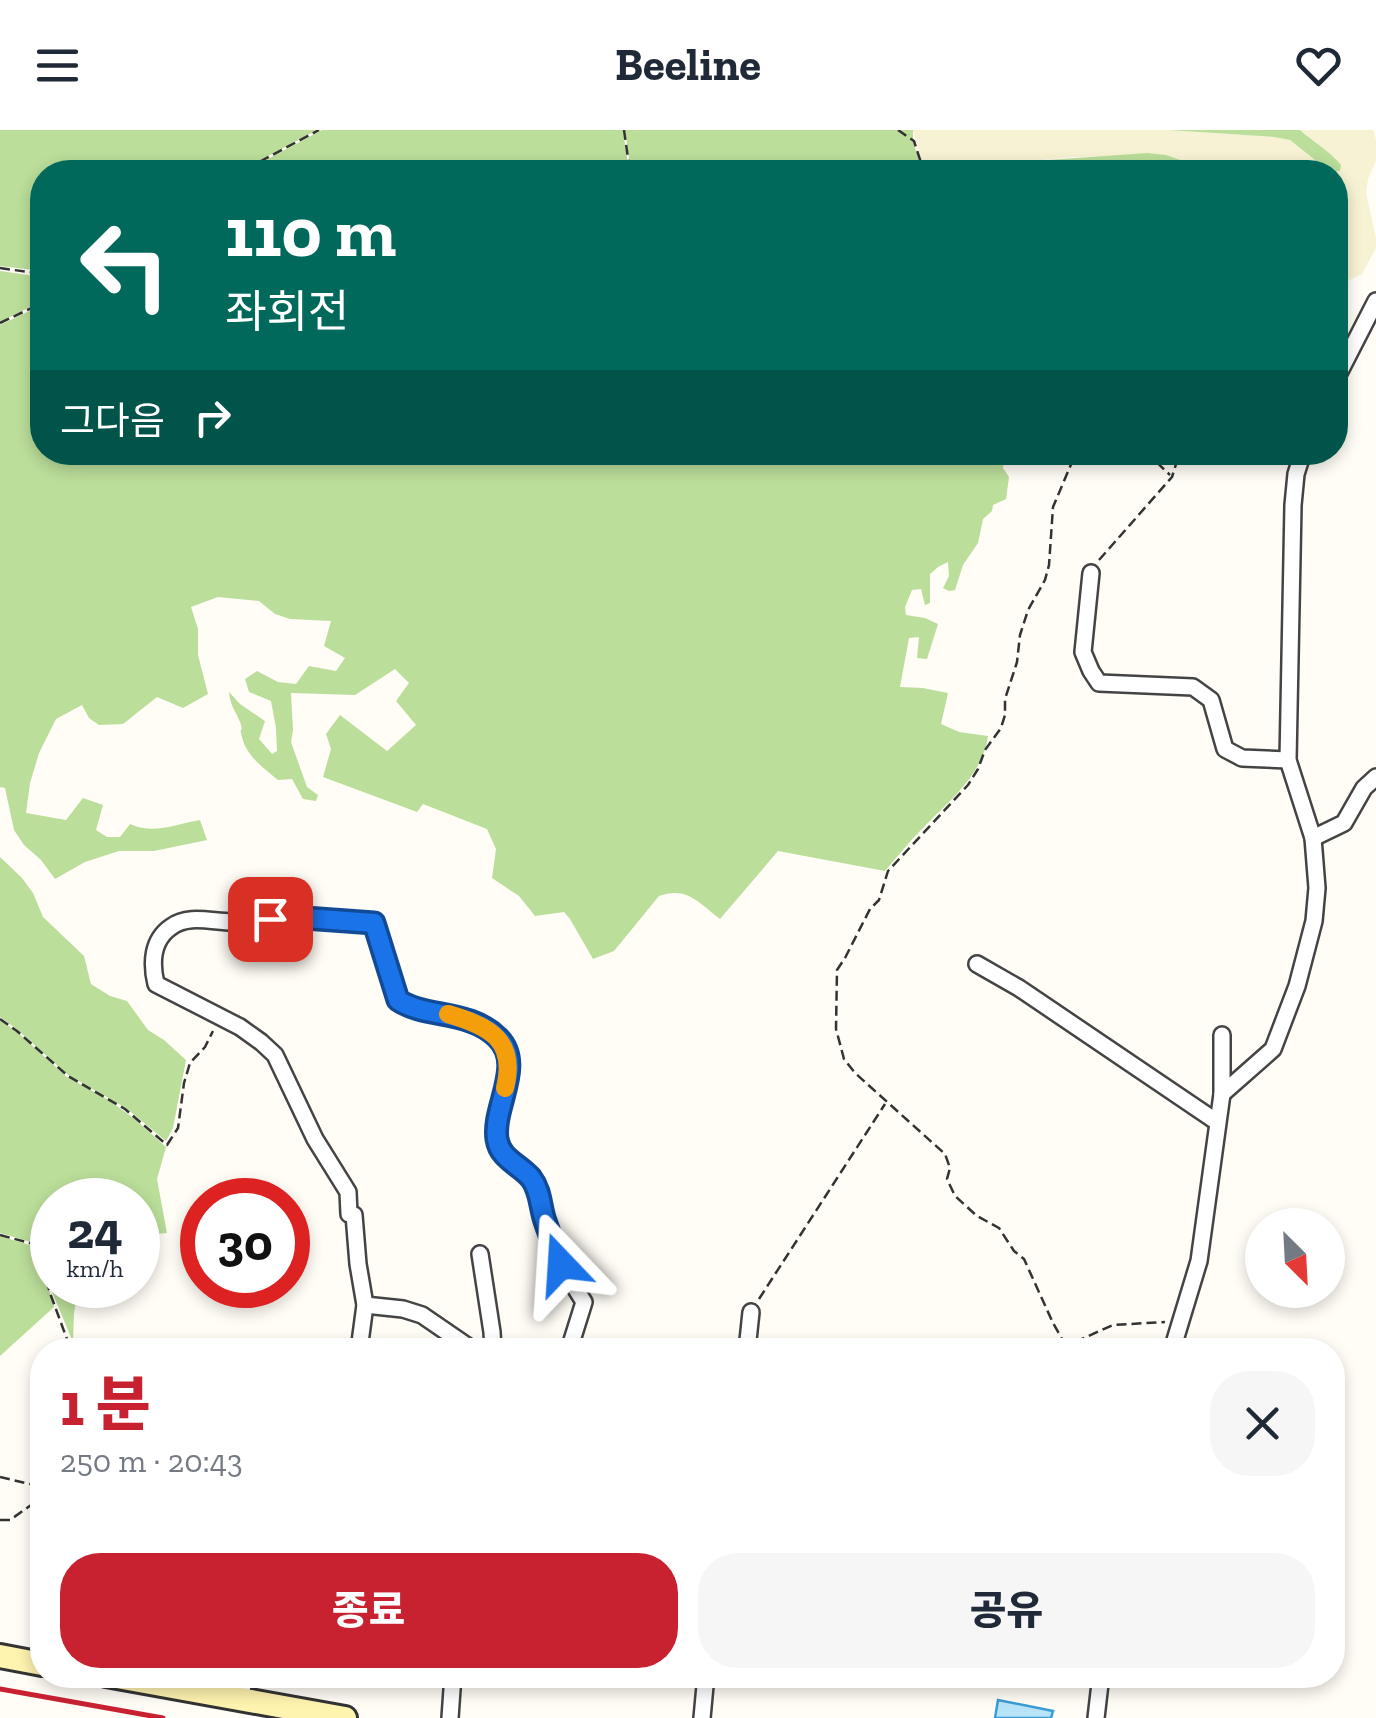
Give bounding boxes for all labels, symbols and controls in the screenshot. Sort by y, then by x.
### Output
icon: menu [30,38,85,93]
text: Beeline [615,38,761,92]
icon: heart [1291,38,1346,93]
text: 110 m [225,190,396,274]
icon: left [60,200,190,330]
text: 좌회전 [225,285,349,339]
icon: right [185,390,240,445]
text: 그다음 [60,398,165,444]
pin [228,877,313,962]
icon: arrive [243,892,298,947]
speed limit sign: 30 [180,1178,310,1308]
text: 24 [67,1201,123,1261]
north arrow [1245,1208,1345,1308]
map controls [1245,1208,1345,1308]
position arrow [509,1212,613,1316]
text: km/h [66,1253,124,1283]
text: 1 분 [60,1368,151,1440]
button: close [1210,1371,1315,1476]
text: 250 m · 20:43 [60,1442,243,1480]
button: 종료 [60,1553,678,1668]
button: 공유 [698,1553,1315,1668]

